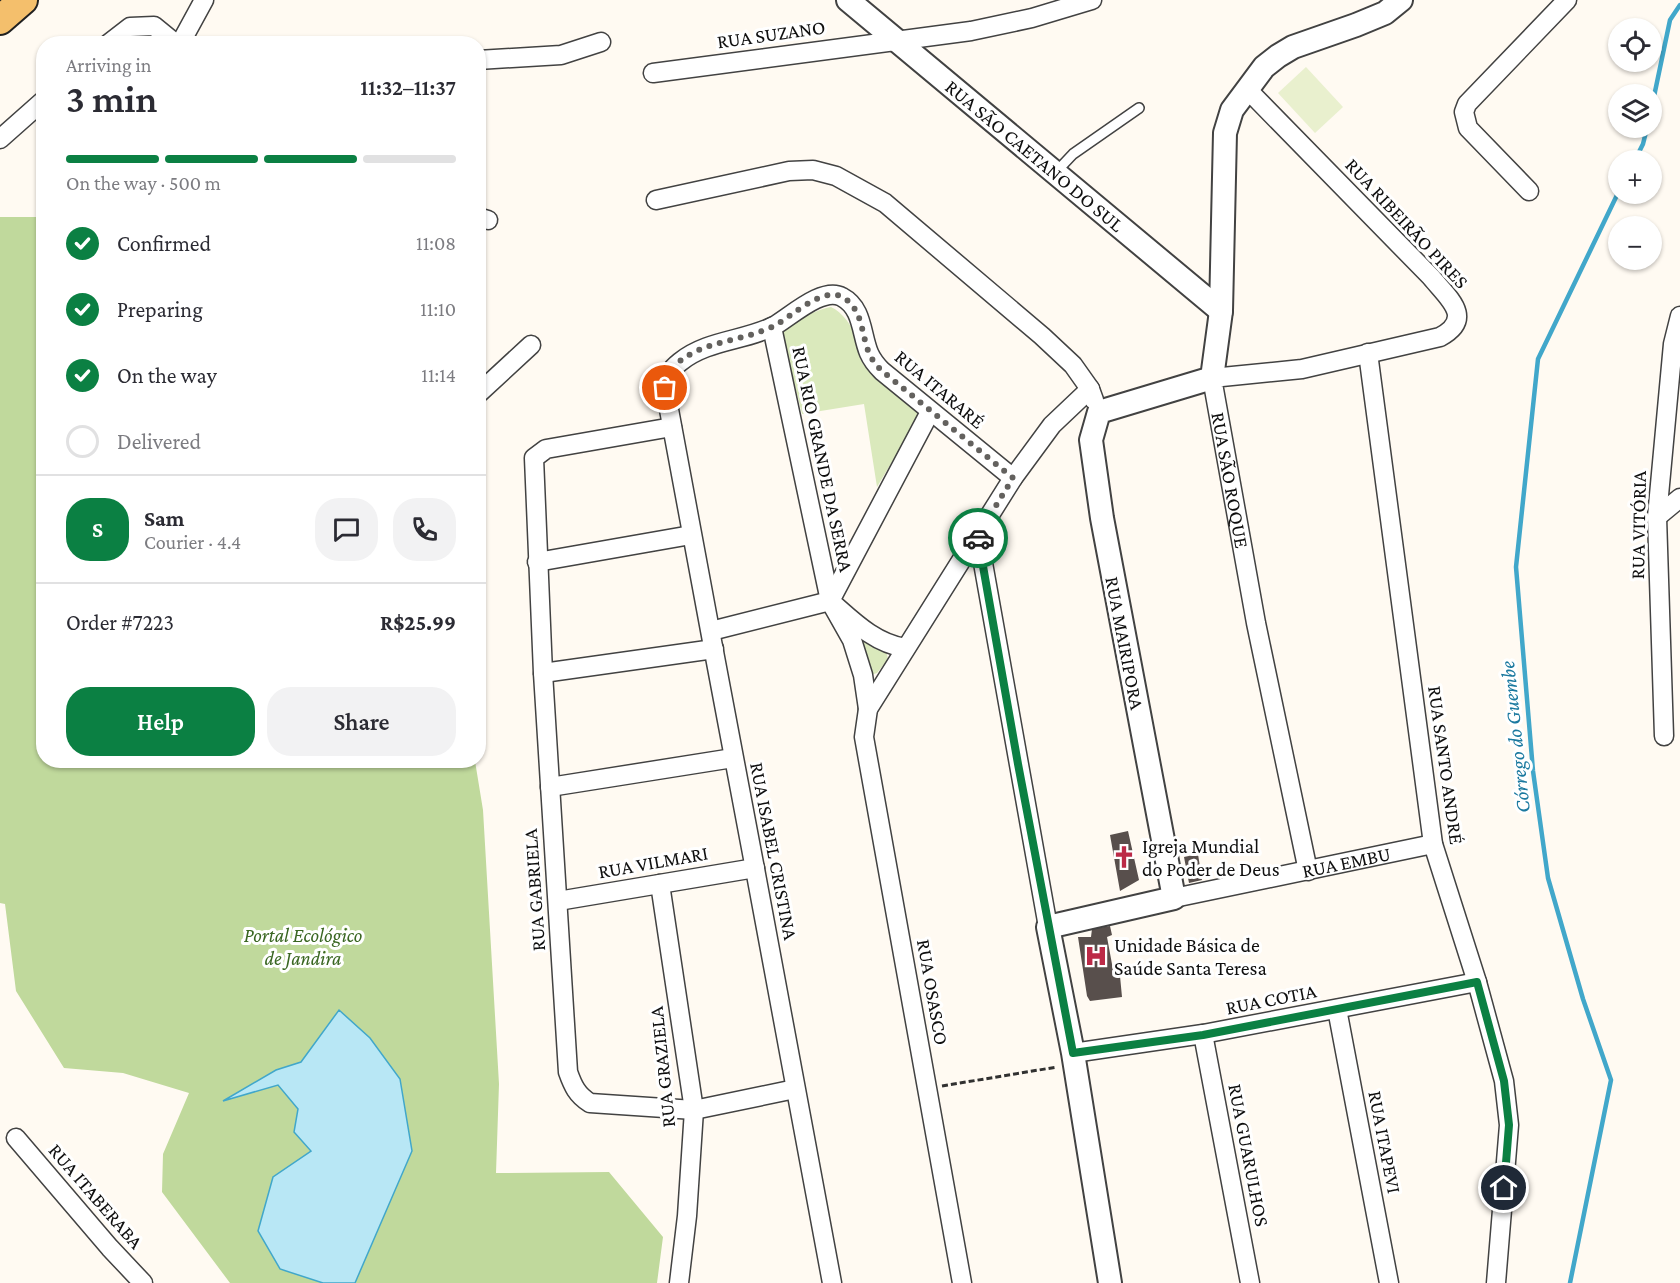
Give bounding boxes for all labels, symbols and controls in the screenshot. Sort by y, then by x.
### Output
street label: RUA SUZANO [715,16,827,52]
map controls [1608,18,1662,270]
button: locate [1608,18,1662,72]
text: Arriving in [66,54,151,76]
text: 11:32–11:37 [360,75,456,100]
street label: RUA SÃO CAETANO DO SUL [941,75,1128,236]
text: 3 min [66,77,157,120]
button: layers [1608,84,1662,138]
button: + [1608,150,1662,204]
street label: RUA RIBEIRÃO PIRES [1341,153,1473,293]
text: On the way · 500 m [66,172,221,194]
button: − [1608,216,1662,270]
icon: check [66,227,99,260]
text: Confirmed [117,231,211,256]
text: 11:08 [416,232,456,254]
icon: check [66,293,99,326]
text: Preparing [117,297,203,322]
text: 11:10 [420,298,456,320]
street label: RUA RIO GRANDE DA SERRA [788,344,858,574]
street label: RUA ITARARÉ [891,345,989,433]
icon: check [66,359,99,392]
pin [639,362,690,413]
text: On the way [117,363,217,388]
text: 11:14 [421,364,456,386]
icon: bag [648,371,681,404]
street label: RUA SÃO ROQUE [1207,410,1253,550]
text: Delivered [117,429,201,454]
street label: RUA VITÓRIA [1626,470,1650,580]
button: chat [315,498,378,561]
button: phone [393,498,456,561]
text: Sam [144,506,184,531]
courier [948,508,1008,568]
text: S [92,517,103,542]
icon: car [962,522,995,555]
text: Courier · 4.4 [144,531,241,553]
street label: RUA MAIRIPORA [1101,575,1149,712]
text: Order #7223 [66,610,174,635]
text: R$25.99 [380,610,456,635]
water label: Córrego do Guembe [1495,660,1535,814]
street label: RUA SANTO ANDRÉ [1424,684,1468,846]
button: Help [66,687,255,756]
button: Share [267,687,456,756]
street label: RUA ISABEL CRISTINA [746,760,802,942]
street label: RUA GABRIELA [519,827,549,952]
place label: Igreja Mundial do Poder de Deus [1142,835,1280,880]
street label: RUA VILMARI [596,842,710,882]
street label: RUA EMBU [1300,842,1393,882]
church icon: Igreja Mundial do Poder de Deus [1111,844,1137,870]
park label: Portal Ecológico de Jandira [244,924,362,970]
place label: Unidade Básica de Saúde Santa Teresa [1114,934,1267,979]
street label: RUA OSASCO [913,937,953,1047]
hospital icon: Unidade Básica de Saúde Santa Teresa [1083,943,1109,969]
street label: RUA COTIA [1224,979,1319,1019]
street label: RUA GRAZIELA [645,1005,679,1129]
street label: RUA GUARULHOS [1224,1082,1274,1228]
street label: RUA ITAPEVI [1364,1089,1406,1195]
street label: RUA ITABERABA [44,1139,148,1254]
pin [1478,1162,1529,1213]
icon: home [1487,1171,1520,1204]

